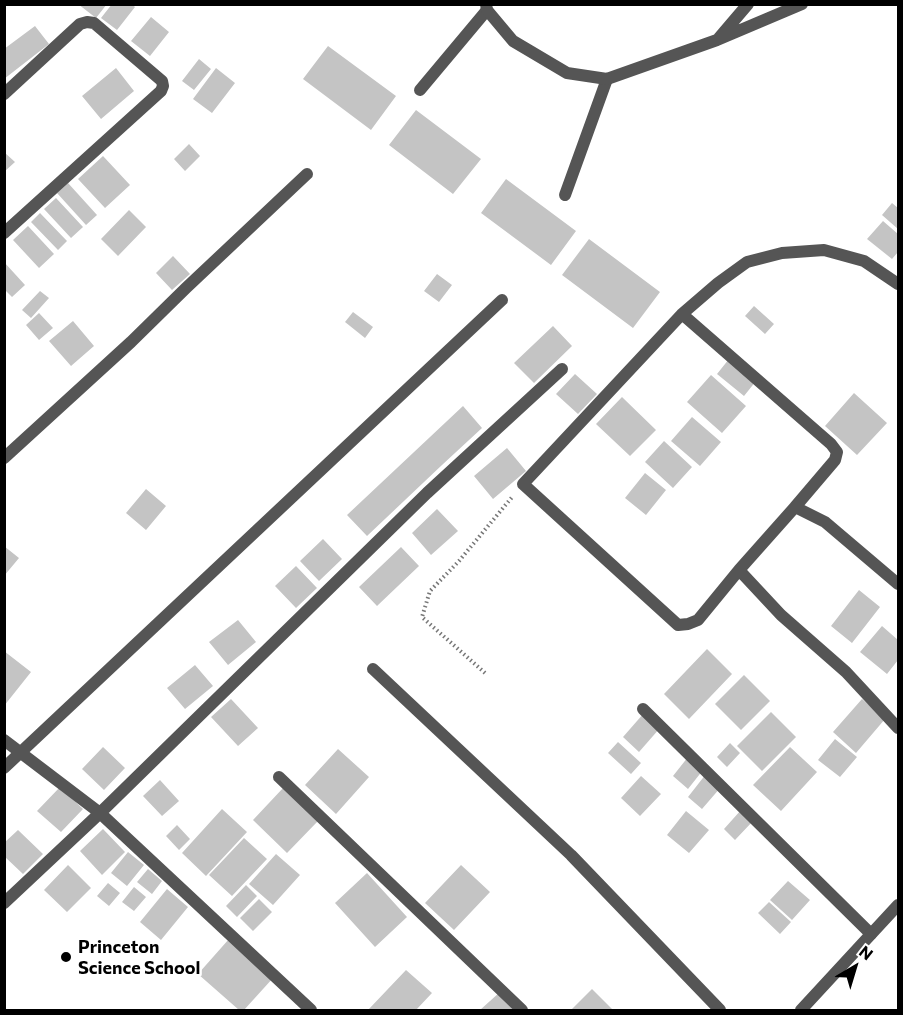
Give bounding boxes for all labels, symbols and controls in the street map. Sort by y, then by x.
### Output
place label: Princeton Science School [78,936,200,978]
north arrow [825,937,885,997]
text: N [856,941,877,964]
marker: Princeton Science School [59,950,73,964]

